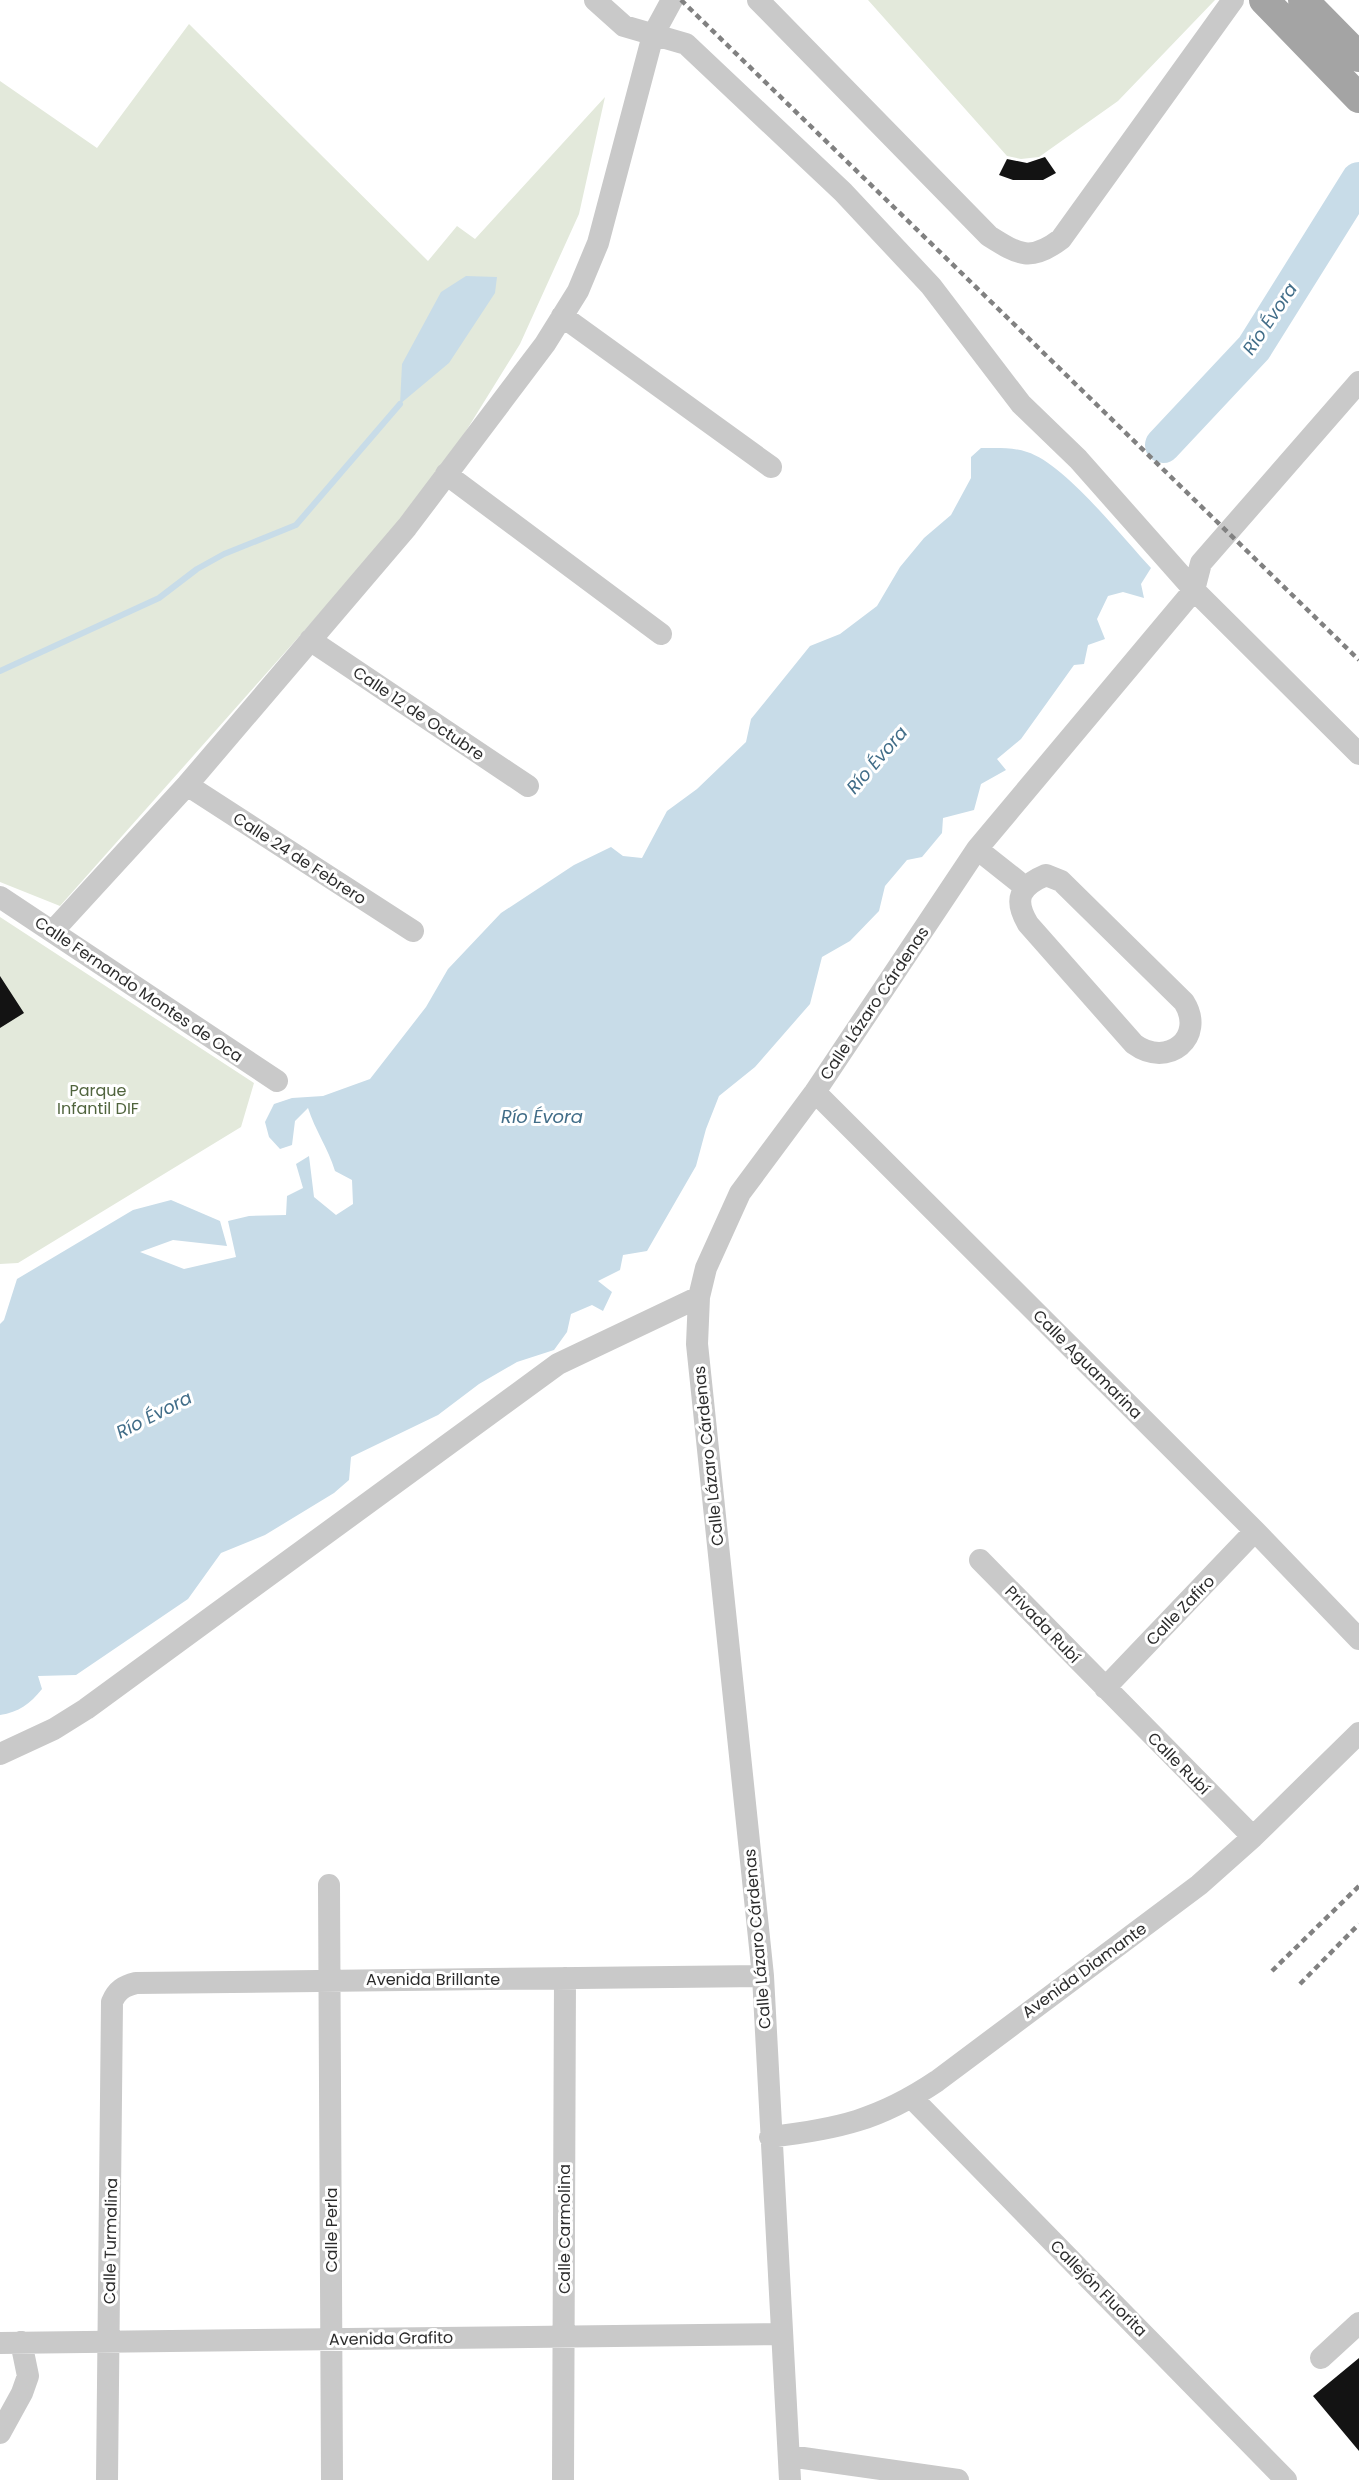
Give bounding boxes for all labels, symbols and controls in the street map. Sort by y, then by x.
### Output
water label: Río Évora [1236,278,1303,360]
street label: Calle 12 de Octubre [348,661,489,766]
water label: Río Évora [840,721,913,799]
street label: Calle 24 de Febrero [229,807,371,910]
street label: Calle Fernando Montes de Oca [30,911,247,1068]
street label: Calle Lázaro Cárdenas [814,922,935,1085]
park label: Parque Infantil DIF [57,1079,139,1120]
water label: Río Évora [501,1104,583,1129]
street label: Calle Aguamarina [1028,1305,1147,1424]
street label: Calle Lázaro Cárdenas [688,1365,729,1547]
water label: Río Évora [112,1385,196,1444]
street label: Calle Zafiro [1141,1570,1220,1651]
street label: Privada Rubí [1000,1581,1086,1668]
street label: Calle Rubí [1142,1727,1215,1800]
street label: Calle Lázaro Cárdenas [738,1848,777,2030]
street label: Avenida Diamante [1017,1917,1151,2024]
street label: Avenida Brillante [366,1968,500,1991]
street label: Calle Carmolina [553,2164,576,2294]
street label: Calle Turmalina [98,2178,123,2304]
street label: Calle Perla [320,2187,343,2273]
street label: Callejón Fluorita [1045,2235,1152,2342]
street label: Avenida Grafito [329,2326,453,2351]

